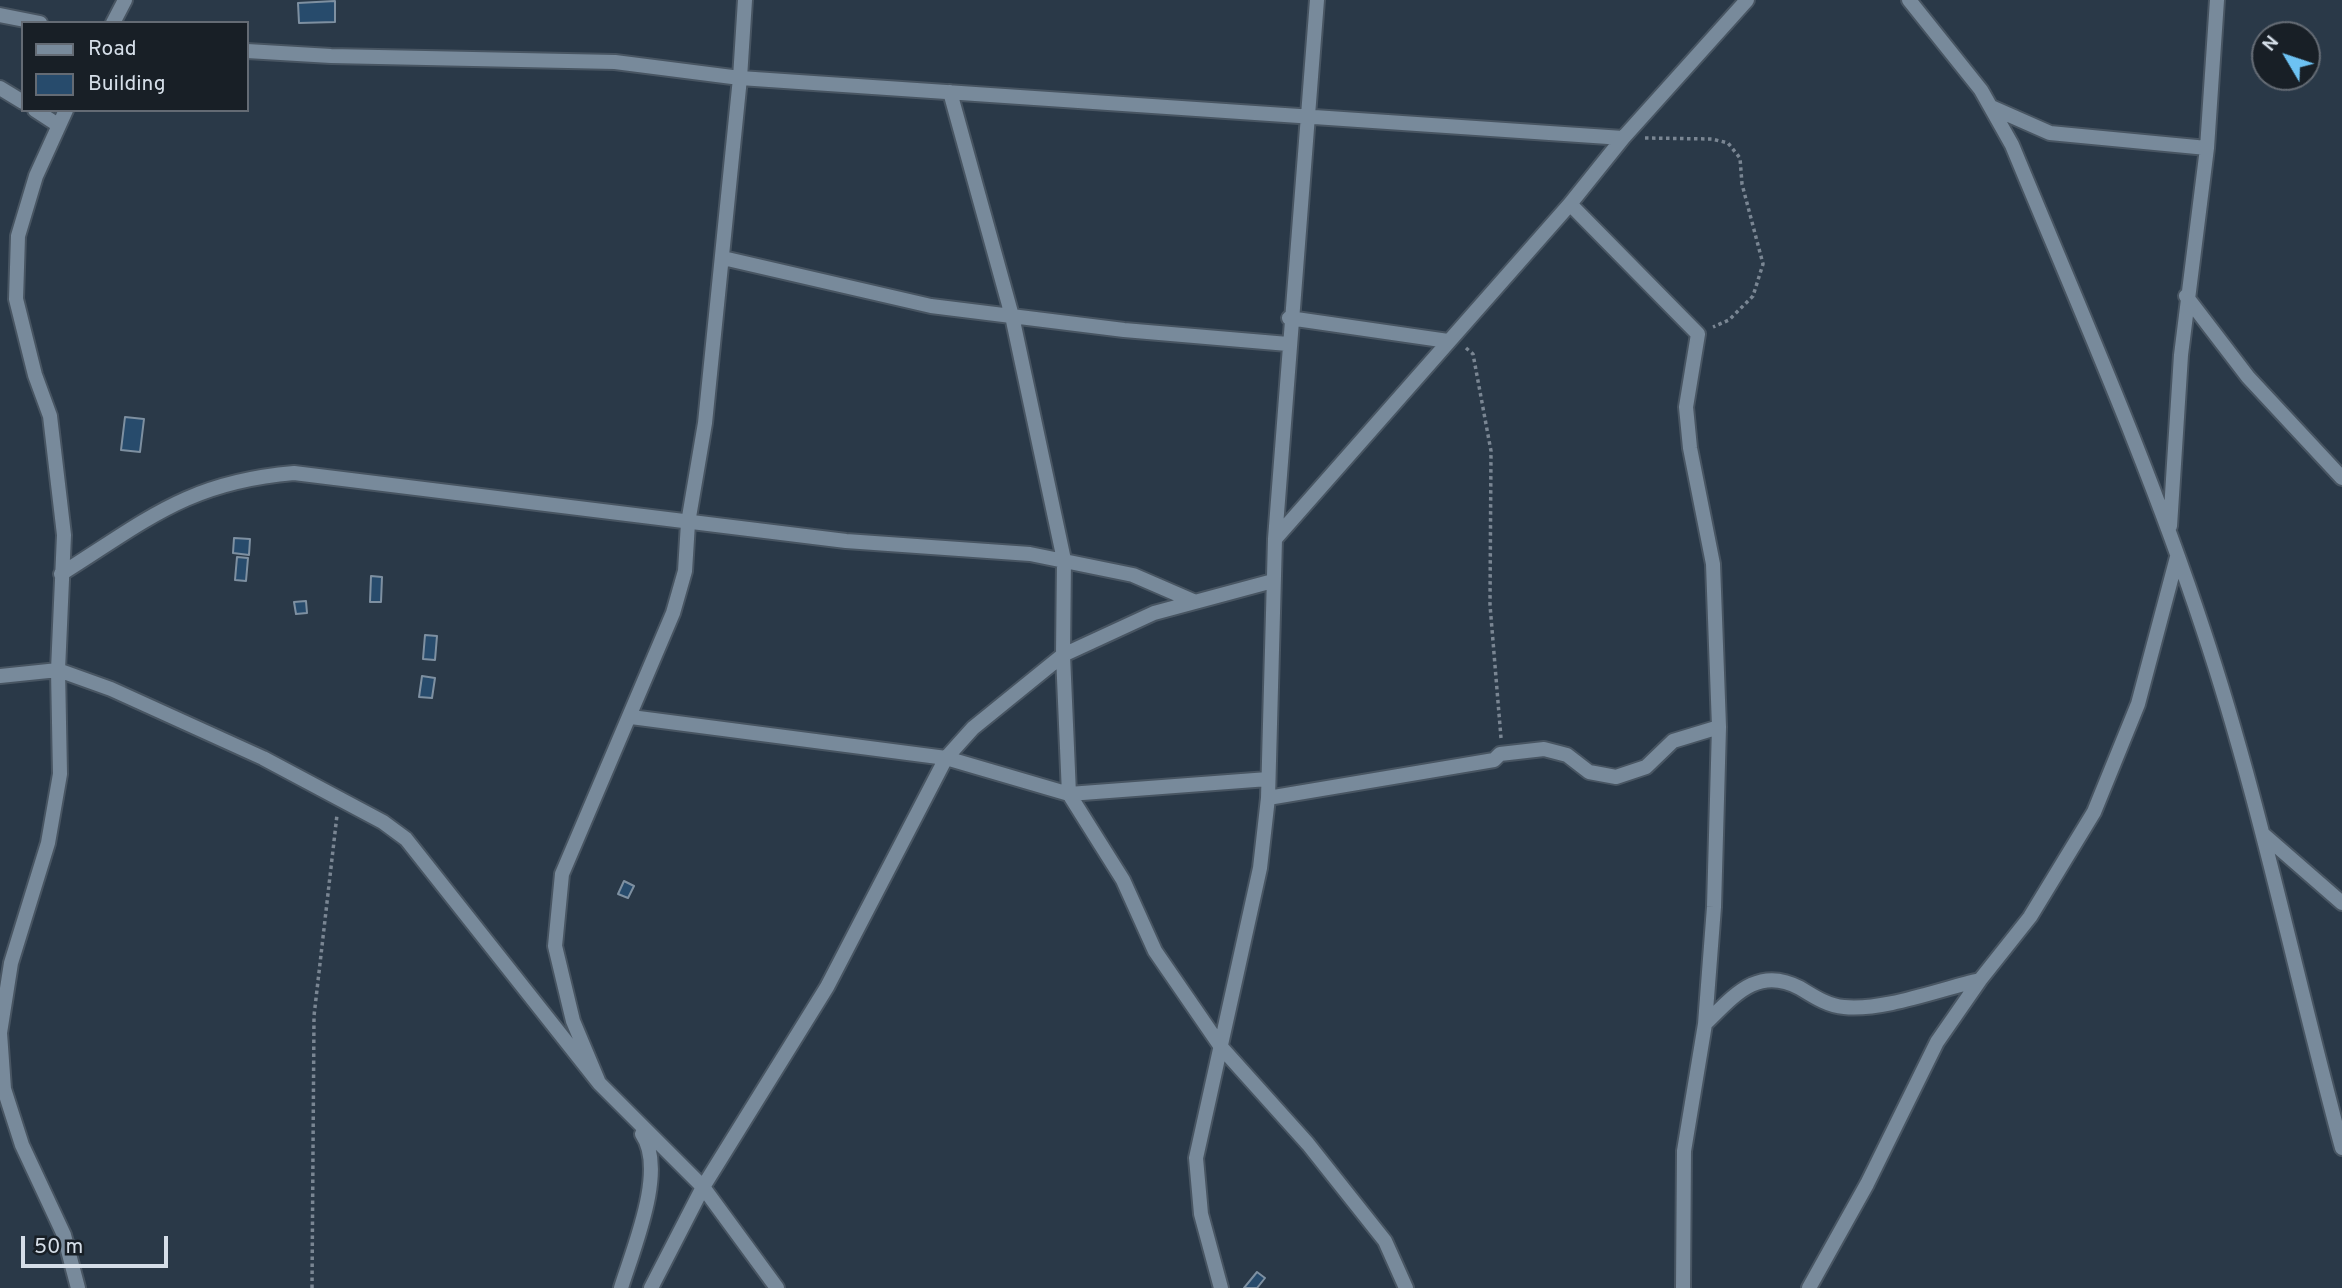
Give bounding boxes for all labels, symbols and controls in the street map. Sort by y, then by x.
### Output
legend [21,21,248,112]
north arrow [2251,21,2321,91]
text: N [2258,31,2285,57]
text: Road [88,36,137,63]
text: Building [88,71,166,98]
scale bar [24,1222,172,1266]
text: 50 m [34,1234,83,1261]

